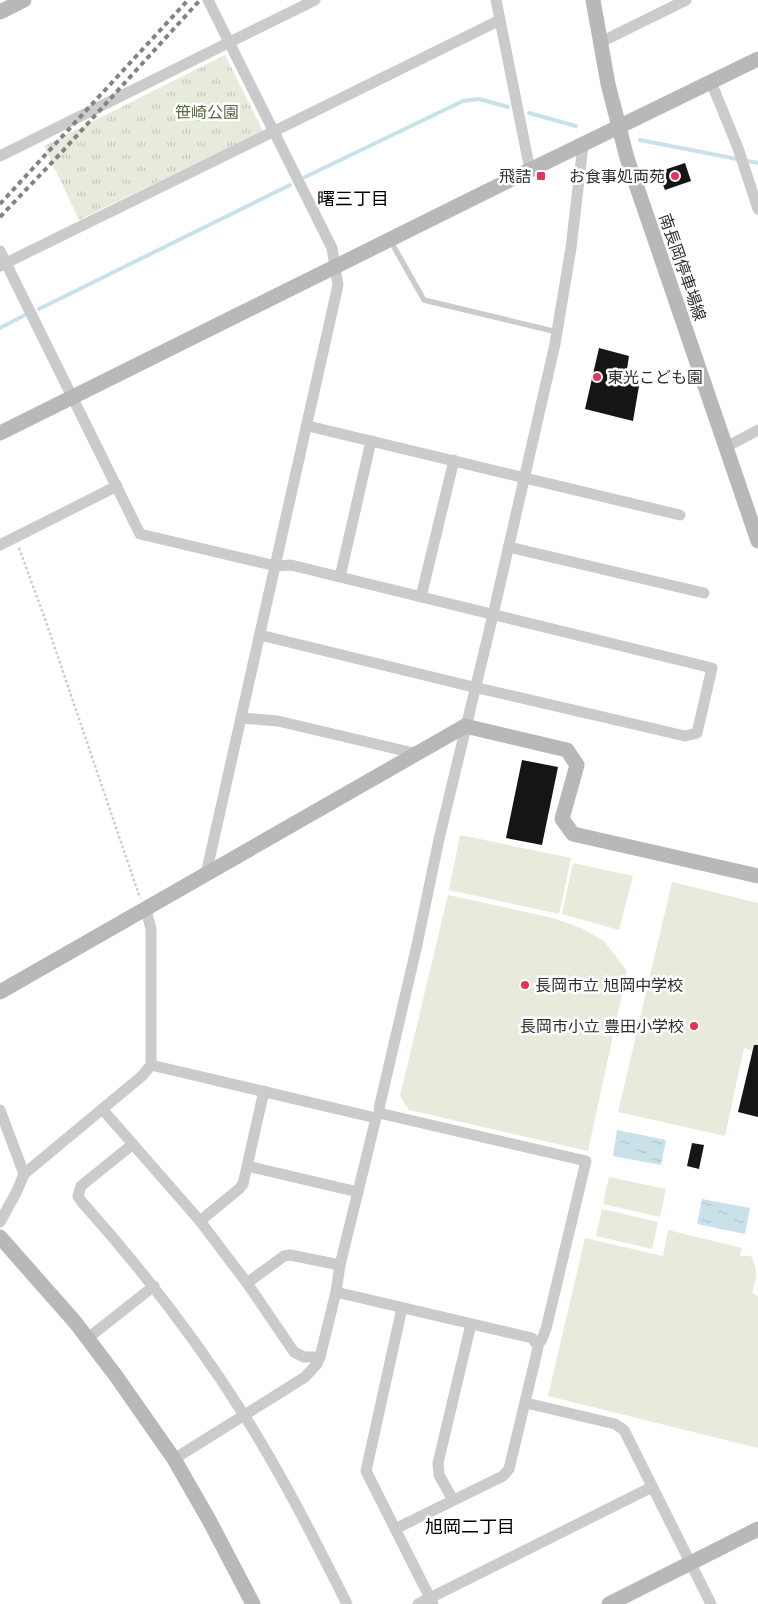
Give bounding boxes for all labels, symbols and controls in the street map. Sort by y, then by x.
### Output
park label: 笹崎公園 [175,102,239,123]
place label: 飛詰 [499,166,531,187]
place label: お食事処両苑 [569,166,665,187]
marker: 飛詰 [535,170,547,182]
marker: お食事処両苑 [669,170,681,182]
district label: 曙三丁目 [317,187,389,211]
street label: 南長岡停車場線 [654,211,711,324]
place label: 東光こども園 [607,367,703,388]
marker: 東光こども園 [591,371,603,383]
place label: 長岡市立 旭岡中学校 [535,975,683,996]
marker: 長岡市立 旭岡中学校 [519,979,531,991]
place label: 長岡市小立 豊田小学校 [520,1016,684,1037]
marker: 長岡市小立 豊田小学校 [688,1020,700,1032]
district label: 旭岡二丁目 [425,1515,515,1539]

